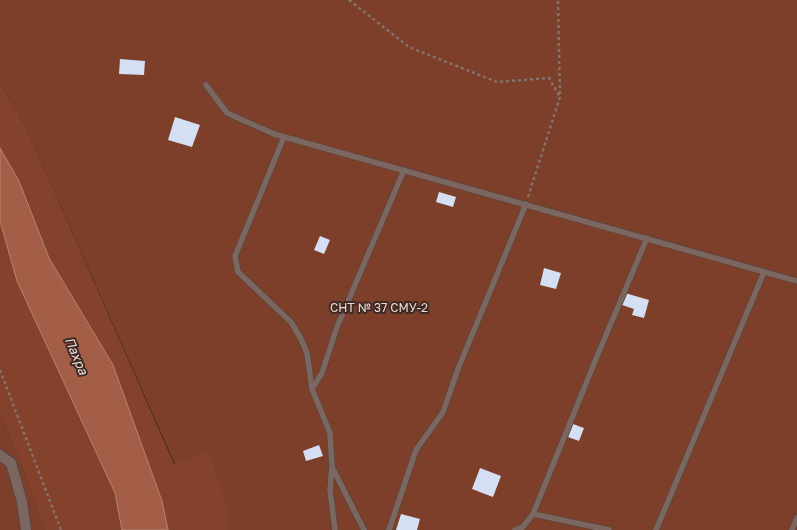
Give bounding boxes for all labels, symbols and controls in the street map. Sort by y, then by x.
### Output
park label: СНТ № 37 СМУ-2 [330,301,428,315]
water label: Пахра [61,335,91,377]

